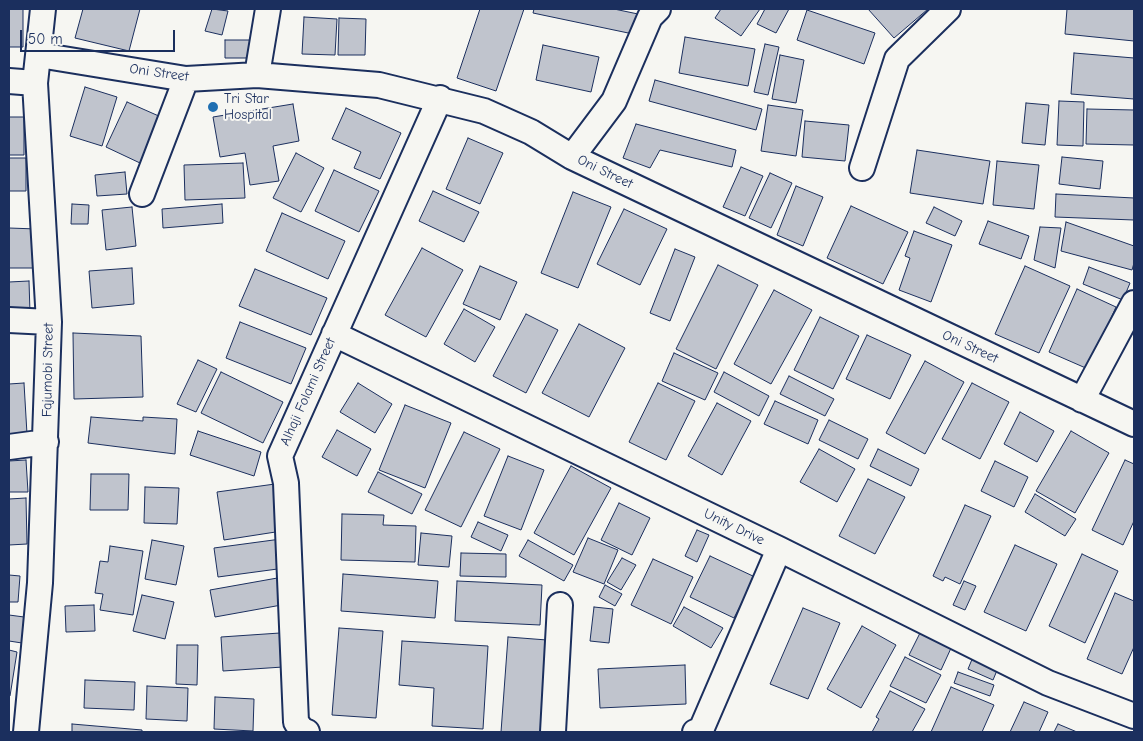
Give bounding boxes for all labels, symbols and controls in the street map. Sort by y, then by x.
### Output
scale bar [22,20,178,52]
text: 50 m [28,30,63,48]
street label: Oni Street [128,61,190,85]
place label: Tri Star Hospital [224,91,272,124]
marker: Tri Star Hospital [206,100,220,114]
street label: Oni Street [575,151,635,193]
street label: Fajumobi Street [39,323,57,417]
street label: Oni Street [939,327,1001,367]
street label: Alhaji Folami Street [277,335,339,449]
street label: Unity Drive [701,505,767,549]

